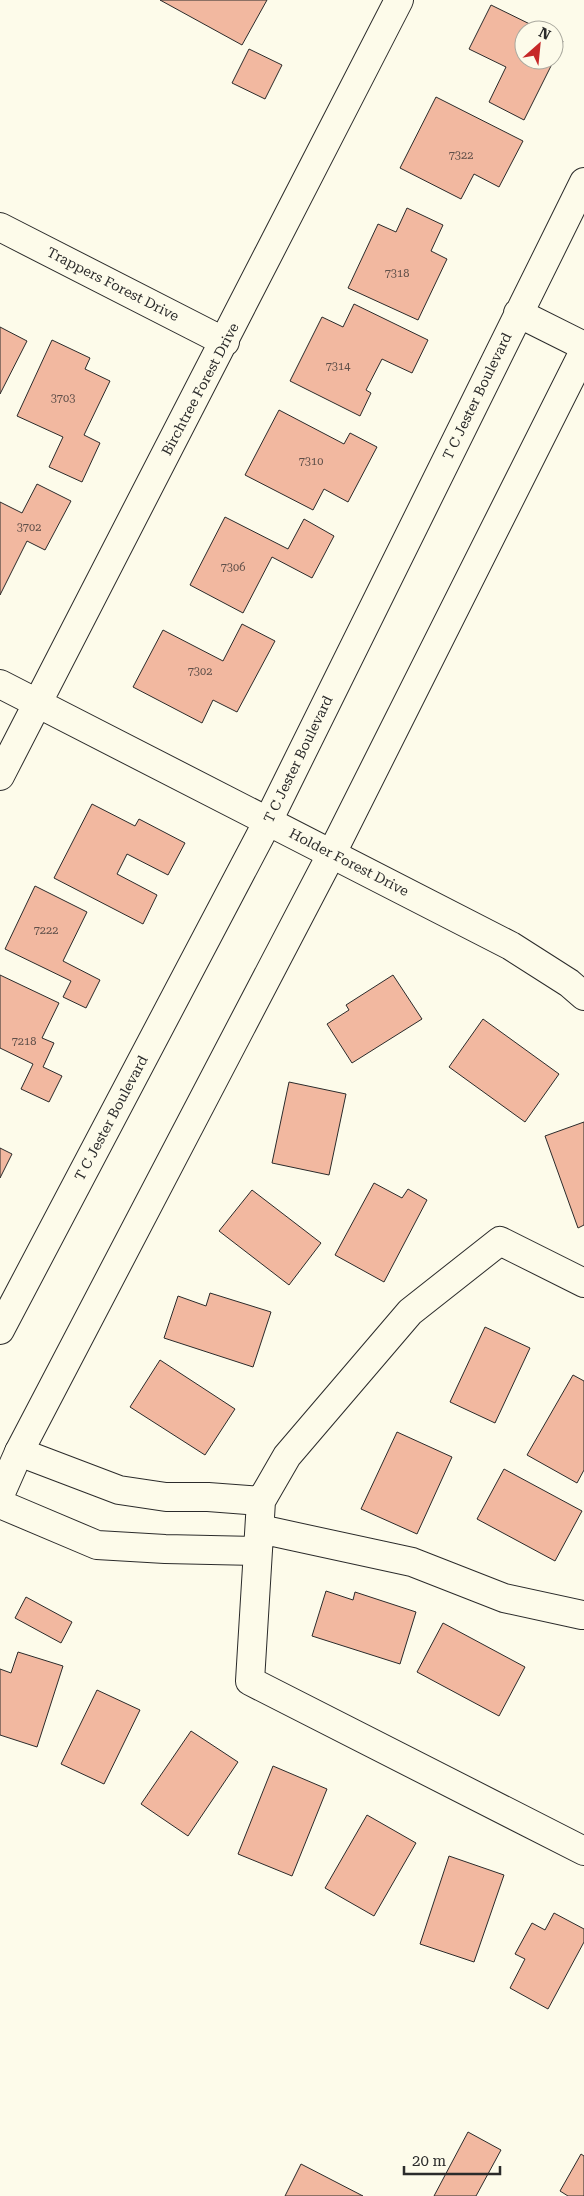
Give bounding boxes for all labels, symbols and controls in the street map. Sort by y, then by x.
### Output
north arrow [514,20,564,70]
text: N [536,24,554,43]
house number: 7322 [449,149,473,162]
street label: Trappers Forest Drive [44,244,182,324]
house number: 7318 [385,267,409,280]
street label: Birchtree Forest Drive [158,320,242,458]
street label: T C Jester Boulevard [439,330,515,462]
house number: 7314 [326,360,351,373]
house number: 3703 [51,392,75,405]
house number: 7310 [299,455,323,468]
house number: 3702 [17,521,41,534]
house number: 7306 [221,561,245,574]
house number: 7302 [188,665,212,678]
street label: T C Jester Boulevard [260,693,336,825]
street label: Holder Forest Drive [287,825,412,899]
house number: 7222 [34,924,58,937]
house number: 7218 [12,1035,36,1048]
street label: T C Jester Boulevard [71,1053,151,1183]
scale bar [404,2144,500,2176]
text: 20 m [412,2152,447,2170]

